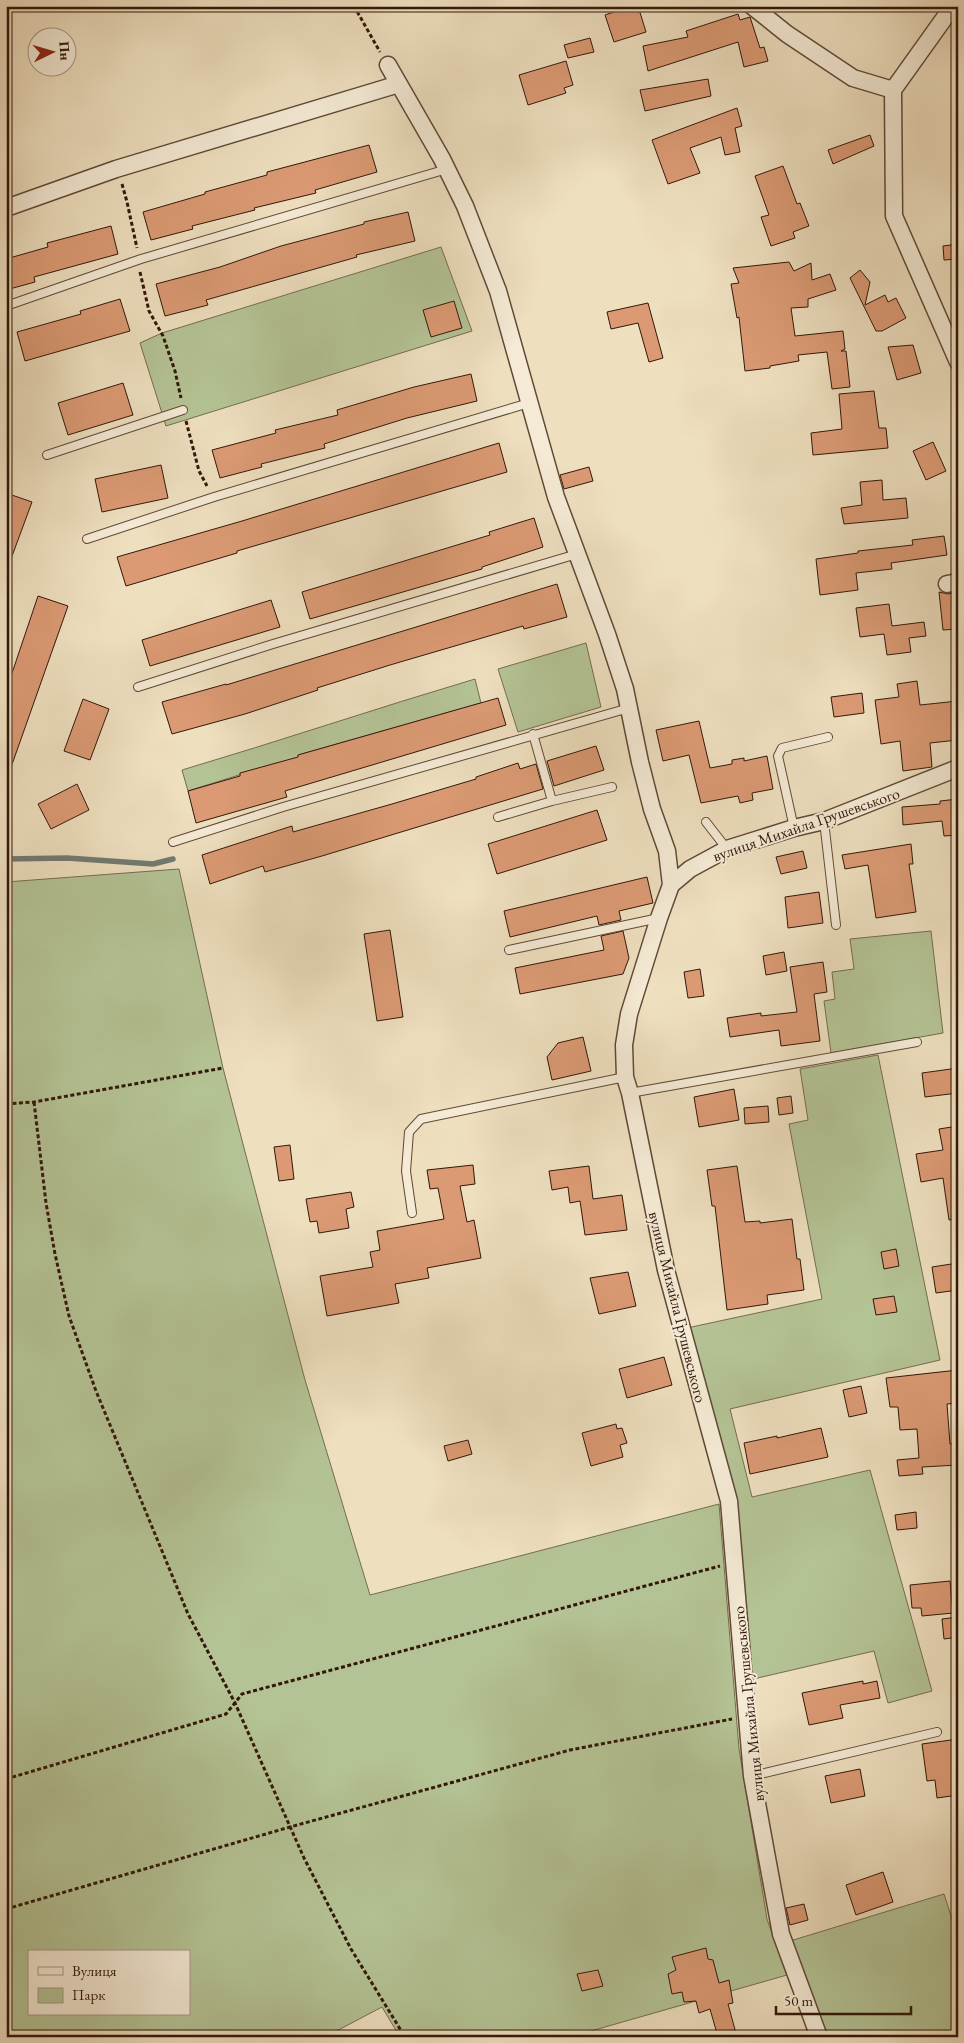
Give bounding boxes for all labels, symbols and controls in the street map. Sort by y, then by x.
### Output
north arrow [28,28,78,78]
text: Пн [55,41,75,61]
street label: вулиця Михайла Грушевського [710,783,903,866]
street label: вулиця Михайла Грушевського [644,1209,711,1405]
street label: вулиця Михайла Грушевського [728,1605,769,1803]
legend [28,1950,190,2016]
text: Вулиця [72,1961,117,1980]
scale bar [776,1983,912,2015]
text: Парк [72,1985,105,2004]
text: 50 m [784,1991,813,2010]

